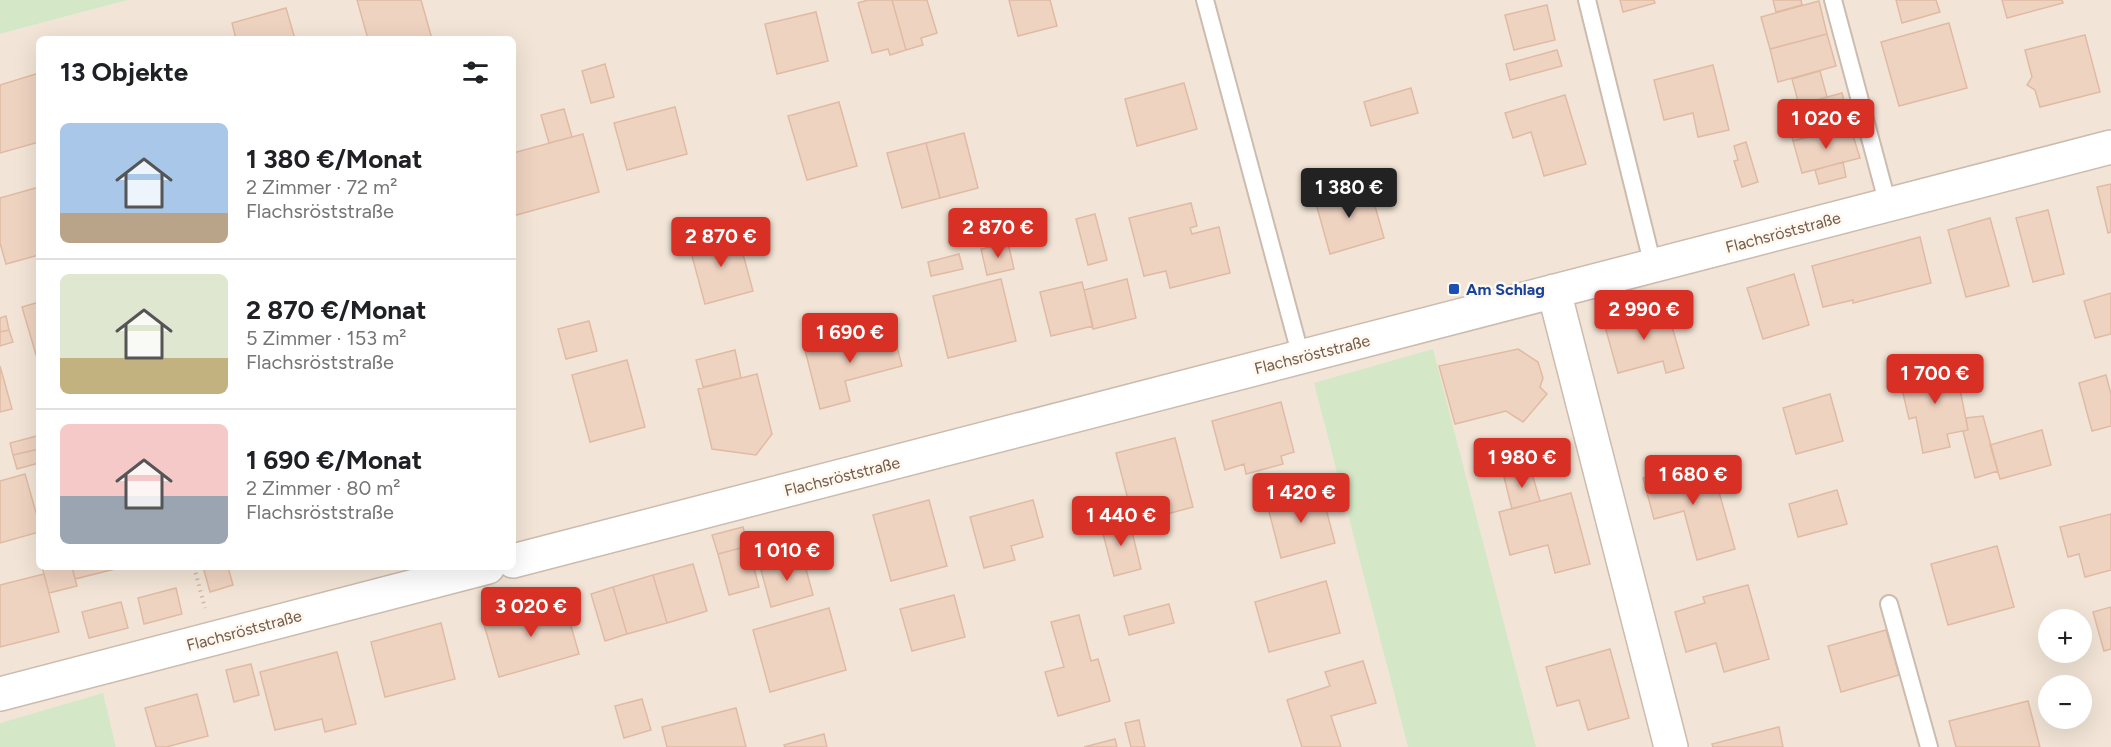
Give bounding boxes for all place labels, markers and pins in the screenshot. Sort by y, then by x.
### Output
pin: 1 020 € [1771,99,1881,150]
pin: 1 380 € [1294,168,1404,219]
pin: 2 870 € [943,208,1053,259]
pin: 2 870 € [666,217,776,268]
place label: Am Schlag [1466,280,1545,299]
marker: Am Schlag [1447,282,1461,296]
pin: 2 990 € [1589,290,1699,341]
pin: 1 690 € [795,313,905,364]
pin: 1 700 € [1880,354,1990,405]
pin: 1 980 € [1467,438,1577,489]
pin: 1 680 € [1638,455,1748,506]
pin: 1 420 € [1246,473,1356,524]
pin: 1 440 € [1066,496,1176,547]
pin: 1 010 € [732,531,842,582]
pin: 3 020 € [476,587,586,638]

